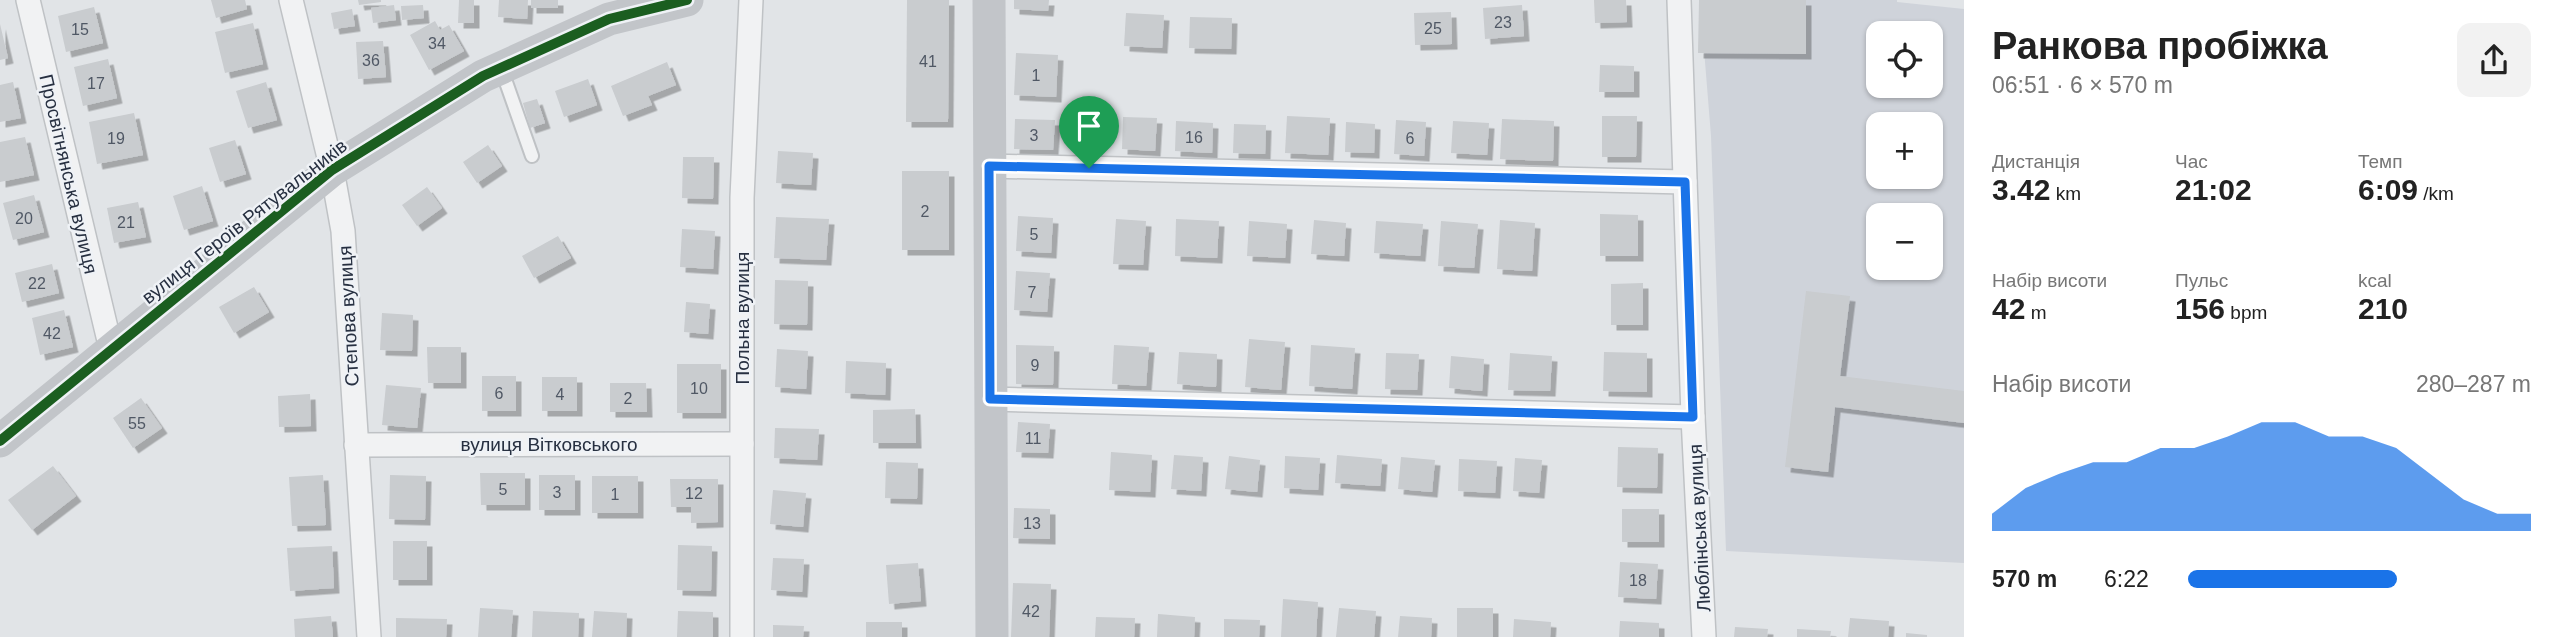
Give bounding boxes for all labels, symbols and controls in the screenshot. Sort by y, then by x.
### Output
house number: 23 [1494,14,1512,31]
house number: 25 [1424,20,1442,37]
house number: 15 [71,21,89,38]
map controls [1866,21,1943,280]
button: locate [1866,21,1943,98]
button: share [2457,23,2531,97]
text: Ранкова пробіжка [1992,25,2328,67]
house number: 34 [428,35,446,52]
house number: 36 [362,52,380,69]
house number: 41 [919,53,937,70]
house number: 1 [1032,67,1041,84]
street label: Просвітнянська вулиця [35,72,102,276]
text: 06:51 · 6 × 570 m [1992,72,2173,98]
house number: 17 [87,75,105,92]
pin [1059,96,1119,168]
icon: arrive [1070,107,1108,145]
button: + [1866,112,1943,189]
house number: 3 [1030,127,1039,144]
house number: 16 [1185,129,1203,146]
house number: 19 [107,130,125,147]
house number: 6 [1406,130,1415,147]
street label: вулиця Героїв Рятувальників [138,135,351,308]
text: Дистанція [1992,151,2080,172]
text: Час [2175,151,2208,172]
text: Темп [2358,151,2402,172]
text: 3.42 [1992,173,2050,206]
text: 21:02 [2175,173,2252,206]
text: 6:09 [2358,173,2418,206]
text: km [2050,183,2081,204]
text: /km [2418,183,2454,204]
house number: 2 [921,203,930,220]
button: − [1866,203,1943,280]
house number: 20 [15,210,33,227]
house number: 21 [117,214,135,231]
house number: 5 [1030,226,1039,243]
street label: Степова вулиця [334,245,363,387]
street label: Польна вулиця [732,252,753,384]
text: Набір висоти [1992,270,2107,291]
text: Пульс [2175,270,2228,291]
text: kcal [2358,270,2392,291]
house number: 22 [28,275,46,292]
house number: 7 [1028,284,1037,301]
text: 42 [1992,292,2025,325]
text: 156 [2175,292,2225,325]
text: 210 [2358,292,2408,325]
text: m [2025,302,2046,323]
text: bpm [2225,302,2267,323]
house number: 42 [43,325,61,342]
house number: 9 [1031,357,1040,374]
text: Набір висоти [1992,371,2131,397]
text: 280–287 m [2416,371,2531,397]
house number: 10 [690,380,708,397]
house number: 6 [495,385,504,402]
house number: 4 [556,386,565,403]
house number: 2 [624,390,633,407]
house number: 55 [128,415,146,432]
house number: 11 [1025,430,1041,447]
street label: вулиця Вітковського [460,434,638,455]
street label: Люблінська вулиця [1685,443,1714,612]
house number: 5 [499,481,508,498]
house number: 3 [553,484,562,501]
house number: 12 [685,485,703,502]
house number: 1 [611,486,620,503]
house number: 13 [1023,515,1041,532]
text: 570 m [1992,566,2057,592]
text: 6:22 [2104,566,2149,592]
house number: 18 [1629,572,1647,589]
house number: 42 [1022,603,1040,620]

